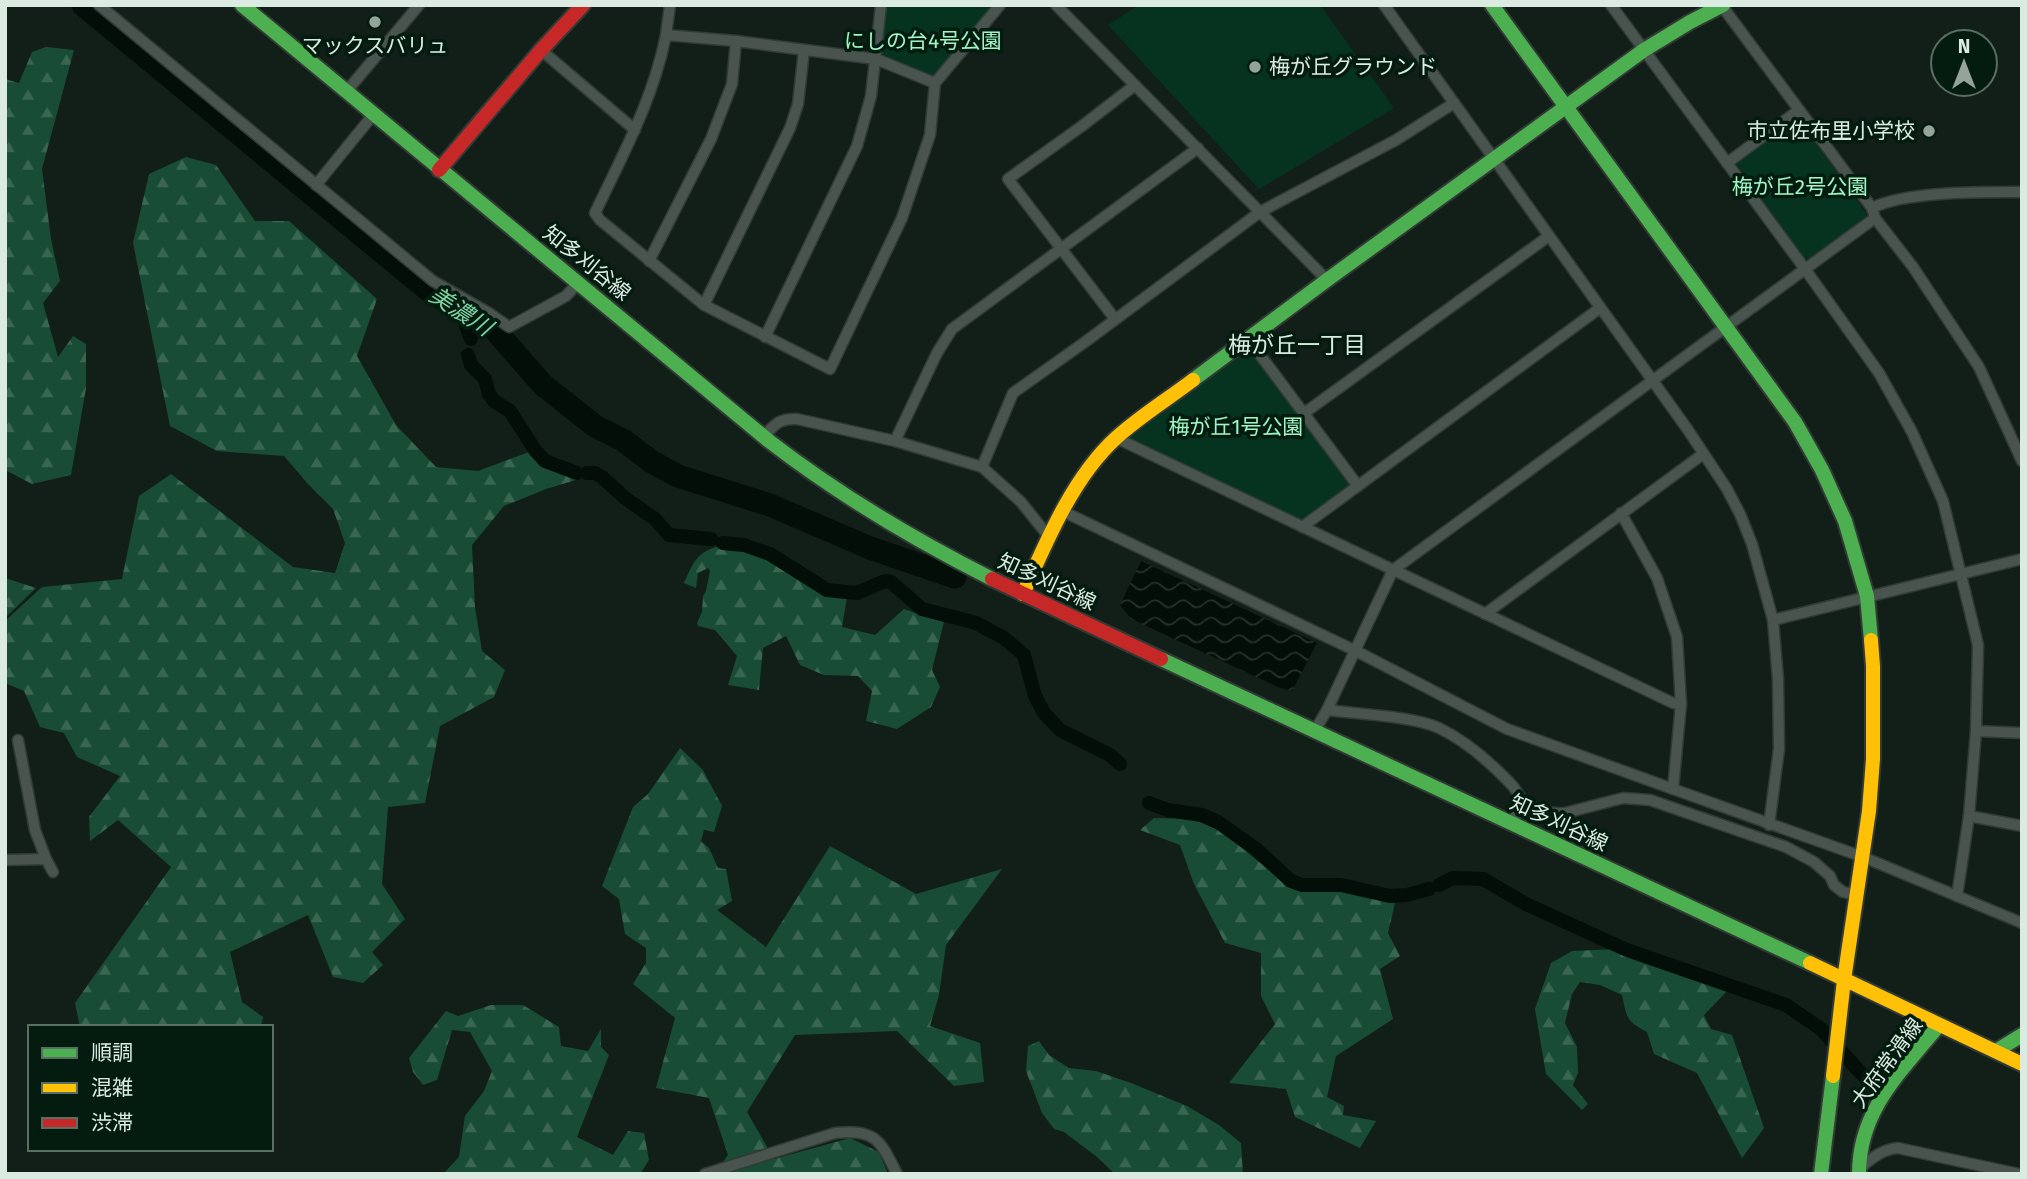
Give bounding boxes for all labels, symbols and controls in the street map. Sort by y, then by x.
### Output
marker: マックスバリュ [367,14,383,30]
park label: にしの台4号公園 [844,28,1002,54]
north arrow [1929,28,1999,98]
place label: マックスバリュ [302,33,448,59]
text: N [1958,35,1970,58]
place label: 梅が丘グラウンド [1269,54,1437,80]
marker: 梅が丘グラウンド [1247,59,1263,75]
place label: 市立佐布里小学校 [1747,118,1915,144]
marker: 市立佐布里小学校 [1921,123,1937,139]
park label: 梅が丘2号公園 [1732,174,1868,200]
street label: 知多刈谷線 [538,220,636,306]
water label: 美濃川 [424,280,500,343]
district label: 梅が丘一丁目 [1228,331,1366,359]
park label: 梅が丘1号公園 [1168,414,1304,440]
street label: 知多刈谷線 [994,548,1100,616]
street label: 知多刈谷線 [1506,789,1612,857]
street label: 大府常滑線 [1846,1013,1928,1113]
legend [28,1025,273,1151]
text: 順調 [91,1040,133,1066]
text: 混雑 [91,1075,133,1101]
text: 渋滞 [91,1110,133,1136]

